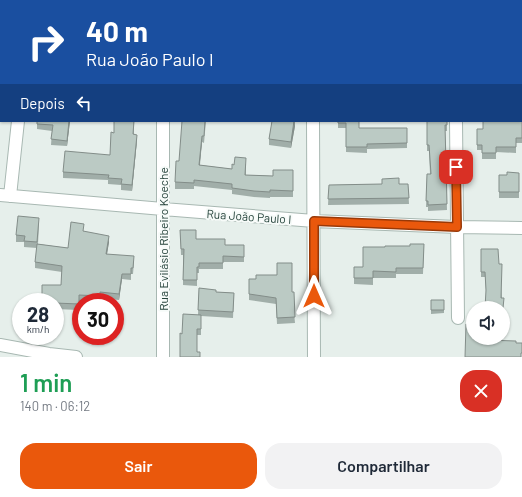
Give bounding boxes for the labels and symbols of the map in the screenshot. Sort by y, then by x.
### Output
pin [439,150,473,184]
street label: Rua Evilásio Ribeiro Koeche [156,167,170,311]
street label: Rua João Paulo I [206,206,292,226]
position arrow [293,275,335,317]
speed limit sign: 30 [72,293,124,345]

